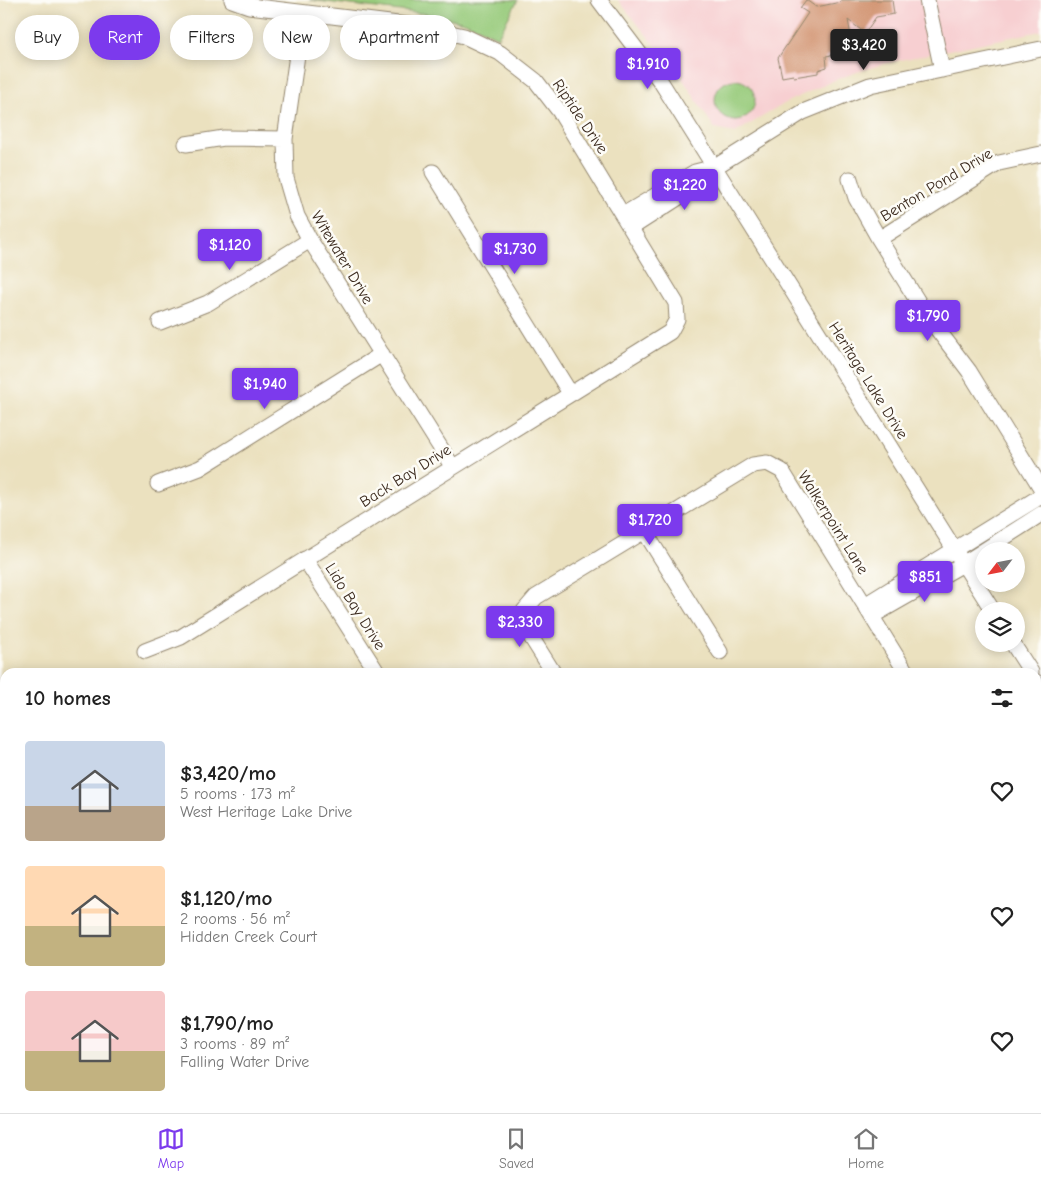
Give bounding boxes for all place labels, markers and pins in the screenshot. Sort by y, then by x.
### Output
pin: $3,420 [823,28,905,71]
pin: $1,910 [607,48,689,90]
pin: $1,220 [644,168,726,211]
pin: $1,120 [189,228,271,271]
pin: $1,730 [474,232,556,275]
pin: $1,790 [887,300,969,342]
pin: $1,940 [224,368,306,410]
pin: $1,720 [609,504,691,546]
pin: $851 [895,560,955,603]
pin: $2,330 [479,606,561,648]

